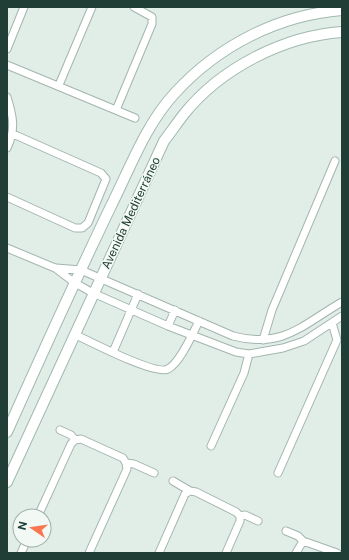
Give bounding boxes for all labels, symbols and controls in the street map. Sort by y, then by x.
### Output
street label: Avenida Mediterráneo [99,154,163,271]
north arrow [12,508,52,548]
text: N [15,520,29,531]

